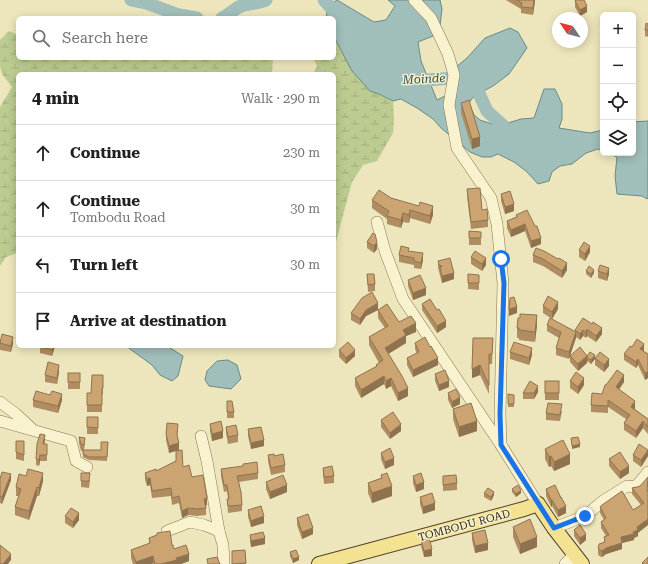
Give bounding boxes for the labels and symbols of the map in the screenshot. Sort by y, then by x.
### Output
north arrow [552,12,588,48]
water label: Moinde [401,71,446,87]
route start [492,250,510,268]
street label: TOMBODU ROAD [417,507,512,544]
route end [576,507,594,525]

